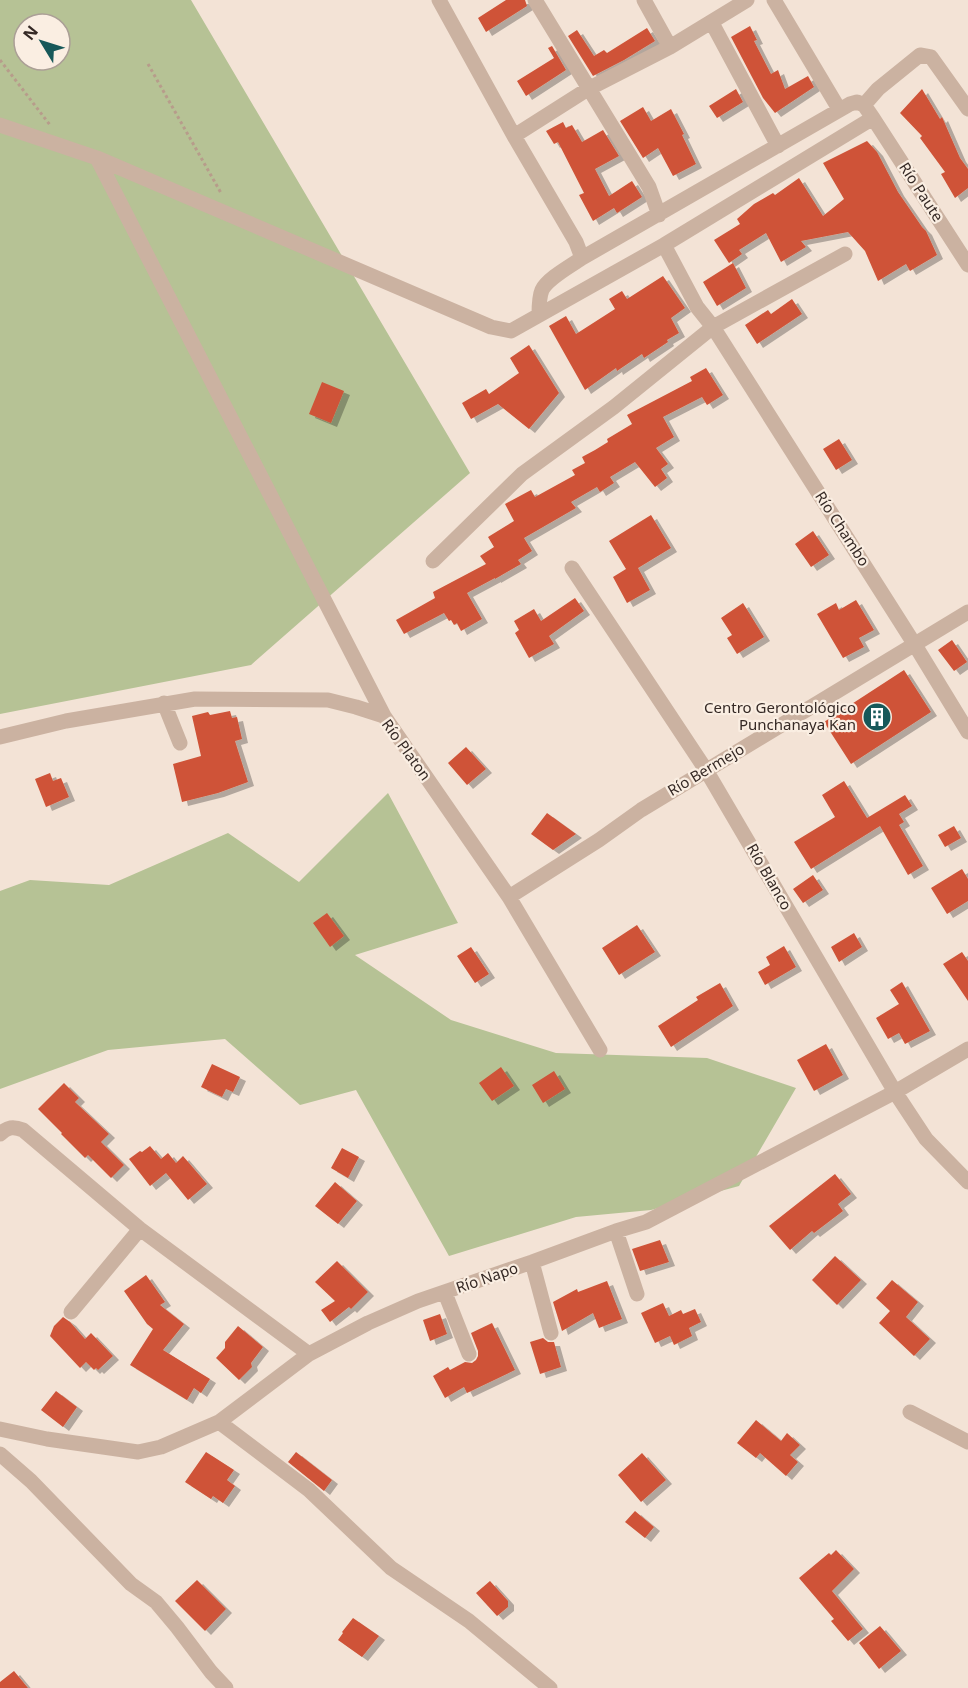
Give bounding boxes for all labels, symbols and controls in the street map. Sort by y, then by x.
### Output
north arrow [12,12,72,72]
text: N [18,21,43,45]
street label: Río Paute [895,158,948,225]
street label: Río Chambo [811,487,875,570]
place label: Centro Gerontológico Punchanaya Kan [704,697,856,734]
building icon: Centro Gerontológico Punchanaya Kan [861,701,893,733]
street label: Río Platon [378,715,436,784]
street label: Río Bermejo [663,738,748,800]
street label: Río Blanco [743,840,797,913]
street label: Río Napo [453,1257,520,1297]

